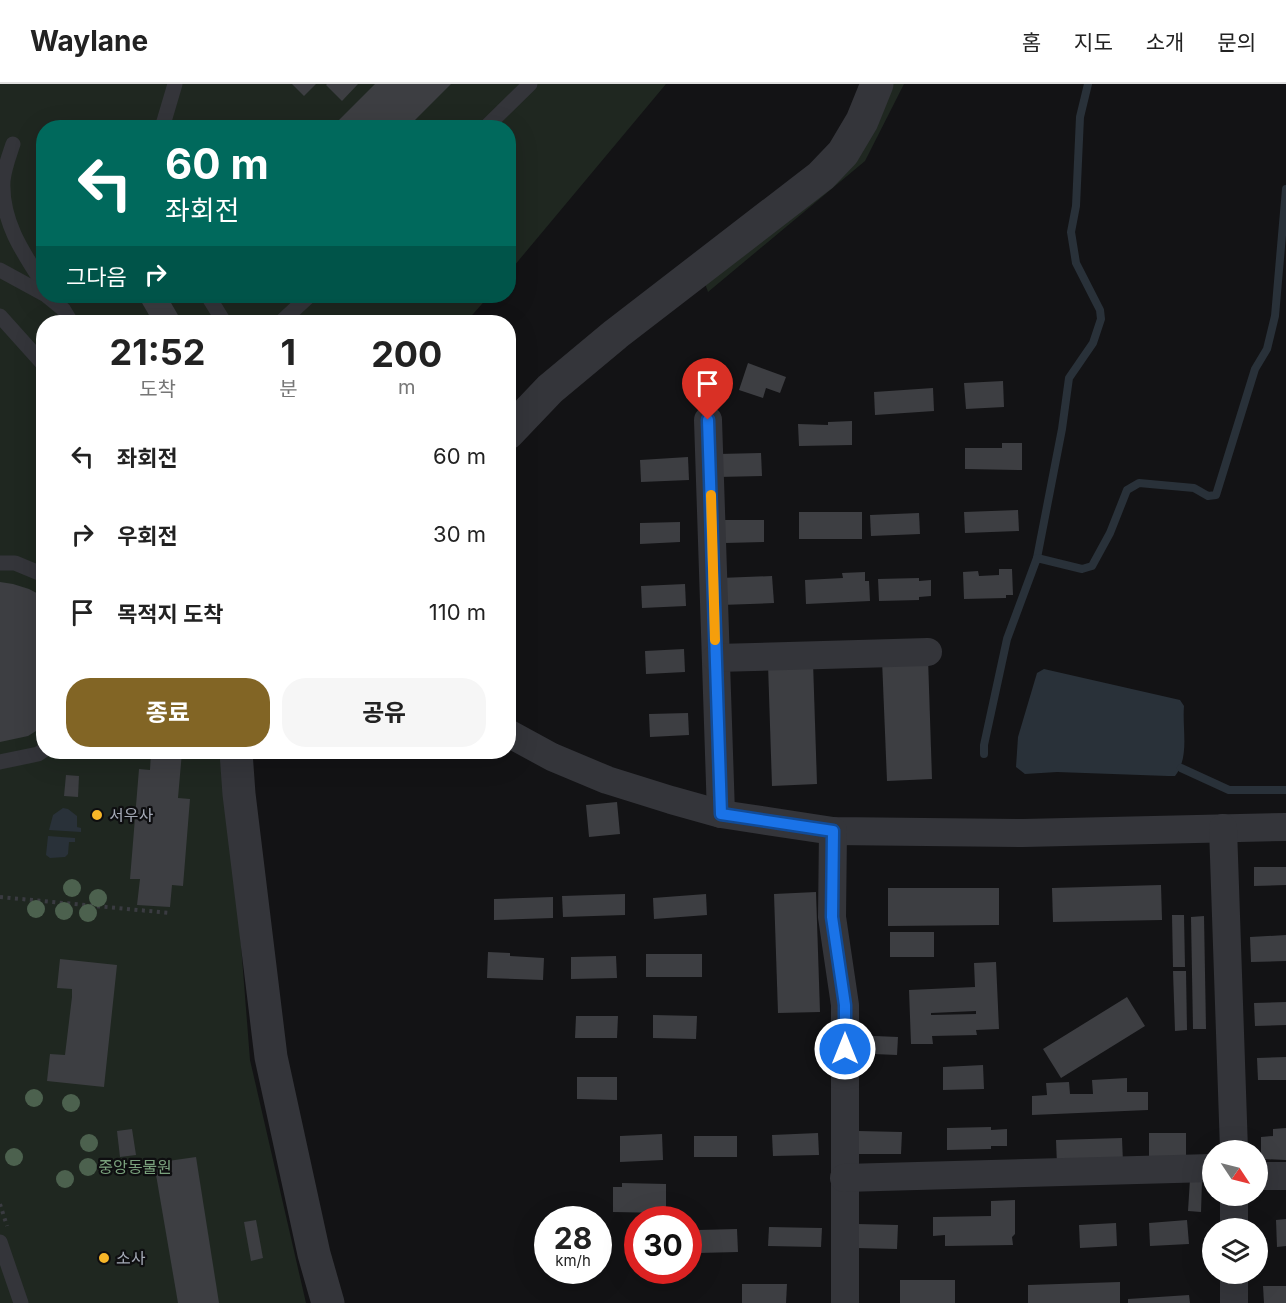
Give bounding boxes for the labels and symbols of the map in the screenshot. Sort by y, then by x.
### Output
pin [682,358,733,420]
place label: 서우사 [109,805,153,825]
marker: 서우사 [90,808,104,822]
position arrow [813,1017,877,1081]
north arrow [1202,1140,1268,1206]
park label: 중앙동물원 [98,1157,172,1177]
speed limit sign: 30 [624,1206,702,1284]
place label: 소사 [116,1248,146,1268]
marker: 소사 [97,1251,111,1265]

